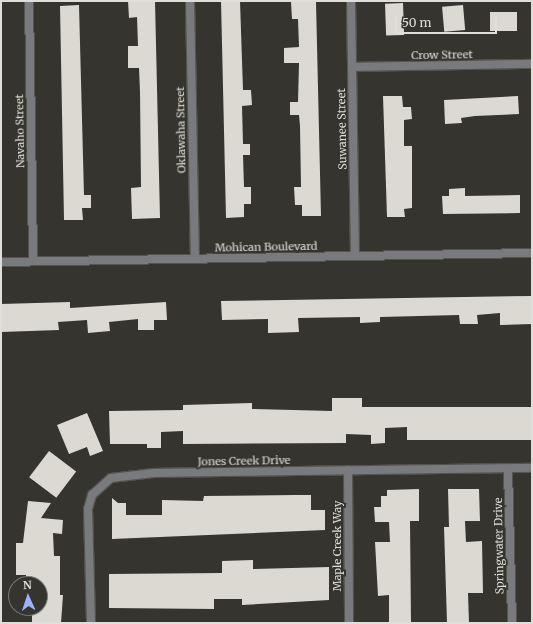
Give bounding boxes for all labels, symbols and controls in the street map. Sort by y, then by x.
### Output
scale bar [397,8,499,34]
text: 50 m [402,15,431,30]
street label: Crow Street [411,48,473,62]
street label: Oklawaha Street [174,87,188,173]
street label: Suwanee Street [335,88,349,170]
street label: Navaho Street [13,94,27,168]
street label: Mohican Boulevard [215,240,317,254]
street label: Jones Creek Drive [197,454,291,468]
street label: Springwater Drive [492,498,506,594]
street label: Maple Creek Way [330,501,344,591]
north arrow [8,576,48,616]
text: N [23,578,32,592]

